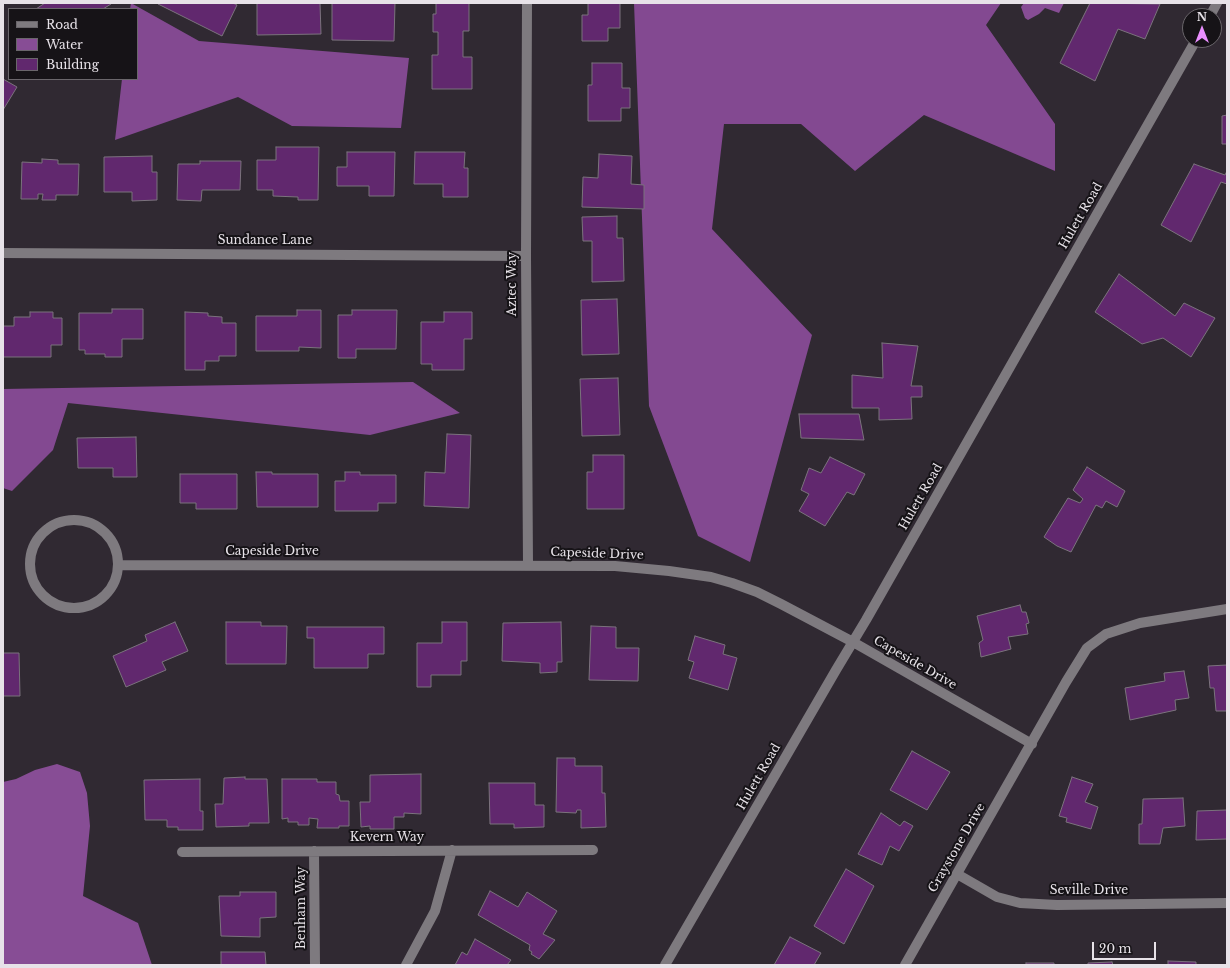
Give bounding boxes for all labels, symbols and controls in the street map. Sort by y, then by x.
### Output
legend [8,8,138,80]
north arrow [1182,8,1222,48]
text: N [1197,10,1207,24]
text: Road [46,17,78,32]
text: Water [46,37,83,52]
text: Building [46,57,99,72]
street label: Hulett Road [1056,180,1106,252]
street label: Sundance Lane [218,234,312,248]
street label: Aztec Way [506,252,520,316]
street label: Hulett Road [896,461,946,533]
street label: Capeside Drive [225,545,319,559]
street label: Capeside Drive [550,545,644,563]
street label: Capeside Drive [871,633,959,693]
street label: Hulett Road [734,741,784,813]
street label: Graystone Drive [926,801,988,895]
street label: Kevern Way [350,831,424,845]
street label: Benham Way [295,867,309,949]
street label: Seville Drive [1050,884,1128,898]
scale bar [1094,934,1158,960]
text: 20 m [1099,941,1131,956]

